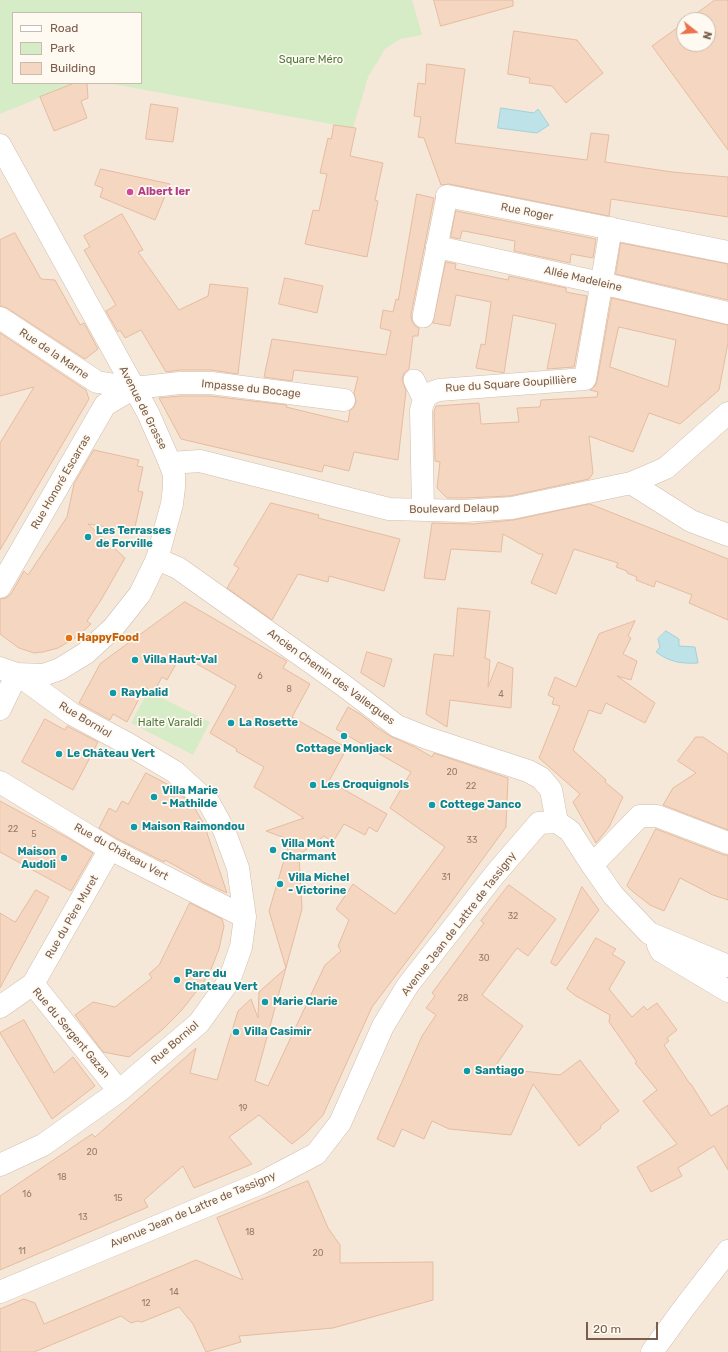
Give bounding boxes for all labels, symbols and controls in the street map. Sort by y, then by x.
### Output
legend [12,12,142,84]
north arrow [676,12,716,52]
text: Road [50,21,78,35]
text: N [700,30,714,41]
text: Park [50,41,75,55]
park label: Square Méro [279,53,343,67]
text: Building [50,61,96,75]
place label: Albert Ier [138,185,190,199]
marker: Albert Ier [125,187,135,197]
street label: Rue Roger [500,200,554,224]
street label: Allée Madeleine [543,264,623,294]
street label: Rue de la Marne [17,326,91,382]
street label: Avenue de Grasse [116,364,170,452]
street label: Rue du Square Goupillière [445,373,577,395]
street label: Impasse du Bocage [201,377,301,401]
street label: Rue Honoré Escarras [29,432,93,532]
street label: Boulevard Delaup [409,502,499,516]
place label: Les Terrasses de Forville [96,524,171,550]
marker: Les Terrasses de Forville [83,532,93,542]
street label: Ancien Chemin des Vallergues [265,626,397,728]
place label: HappyFood [77,631,139,645]
marker: HappyFood [64,633,74,643]
place label: Villa Haut-Val [143,653,217,667]
marker: Villa Haut-Val [130,655,140,665]
house number: 6 [257,671,263,681]
house number: 8 [286,684,292,694]
place label: Raybalid [121,686,168,700]
marker: Raybalid [108,688,118,698]
house number: 4 [498,689,504,699]
street label: Rue Borniol [56,699,114,741]
park label: Halte Varaldi [138,716,202,730]
place label: La Rosette [239,716,298,730]
marker: La Rosette [226,718,236,728]
marker: Cottage Monljack [339,731,349,741]
place label: Cottage Monljack [296,742,392,756]
place label: Le Château Vert [67,747,155,761]
marker: Le Château Vert [54,749,64,759]
house number: 20 [447,767,457,777]
place label: Les Croquignols [321,778,409,792]
marker: Les Croquignols [308,780,318,790]
house number: 22 [466,781,476,791]
place label: Villa Marie - Mathilde [162,784,218,810]
marker: Villa Marie - Mathilde [149,792,159,802]
place label: Cottege Janco [440,798,521,812]
marker: Cottege Janco [427,800,437,810]
place label: Maison Raimondou [142,820,245,834]
street label: Rue du Château Vert [72,821,170,883]
marker: Maison Raimondou [129,822,139,832]
house number: 22 [8,824,18,834]
house number: 5 [31,829,37,839]
house number: 33 [467,835,477,845]
place label: Villa Mont Charmant [281,837,336,863]
place label: Maison Audoli [17,845,56,871]
marker: Villa Mont Charmant [268,845,278,855]
street label: Avenue Jean de Lattre de Tassigny [399,850,519,998]
marker: Maison Audoli [59,853,69,863]
place label: Villa Michel - Victorine [288,871,349,897]
house number: 31 [441,872,451,882]
street label: Rue du Père Muret [43,873,101,961]
marker: Villa Michel - Victorine [275,879,285,889]
house number: 32 [508,911,518,921]
house number: 30 [478,953,490,963]
place label: Parc du Chateau Vert [185,967,258,993]
marker: Parc du Chateau Vert [172,975,182,985]
street label: Rue du Sergent Gazan [29,985,113,1081]
house number: 28 [457,993,469,1003]
place label: Marie Clarie [273,995,338,1009]
marker: Marie Clarie [260,997,270,1007]
street label: Rue Borniol [148,1019,202,1067]
place label: Villa Casimir [244,1025,311,1039]
marker: Villa Casimir [231,1027,241,1037]
place label: Santiago [475,1064,524,1078]
marker: Santiago [462,1066,472,1076]
house number: 19 [238,1103,248,1113]
house number: 20 [87,1147,97,1157]
street label: Avenue Jean de Lattre de Tassigny [108,1169,278,1251]
house number: 18 [57,1172,67,1182]
house number: 16 [22,1189,32,1199]
house number: 15 [113,1193,123,1203]
house number: 13 [78,1212,88,1222]
house number: 18 [245,1227,255,1237]
house number: 11 [18,1246,26,1256]
house number: 20 [313,1248,323,1258]
house number: 14 [169,1287,179,1297]
house number: 12 [141,1298,151,1308]
scale bar [588,1314,660,1340]
text: 20 m [593,1322,621,1336]

